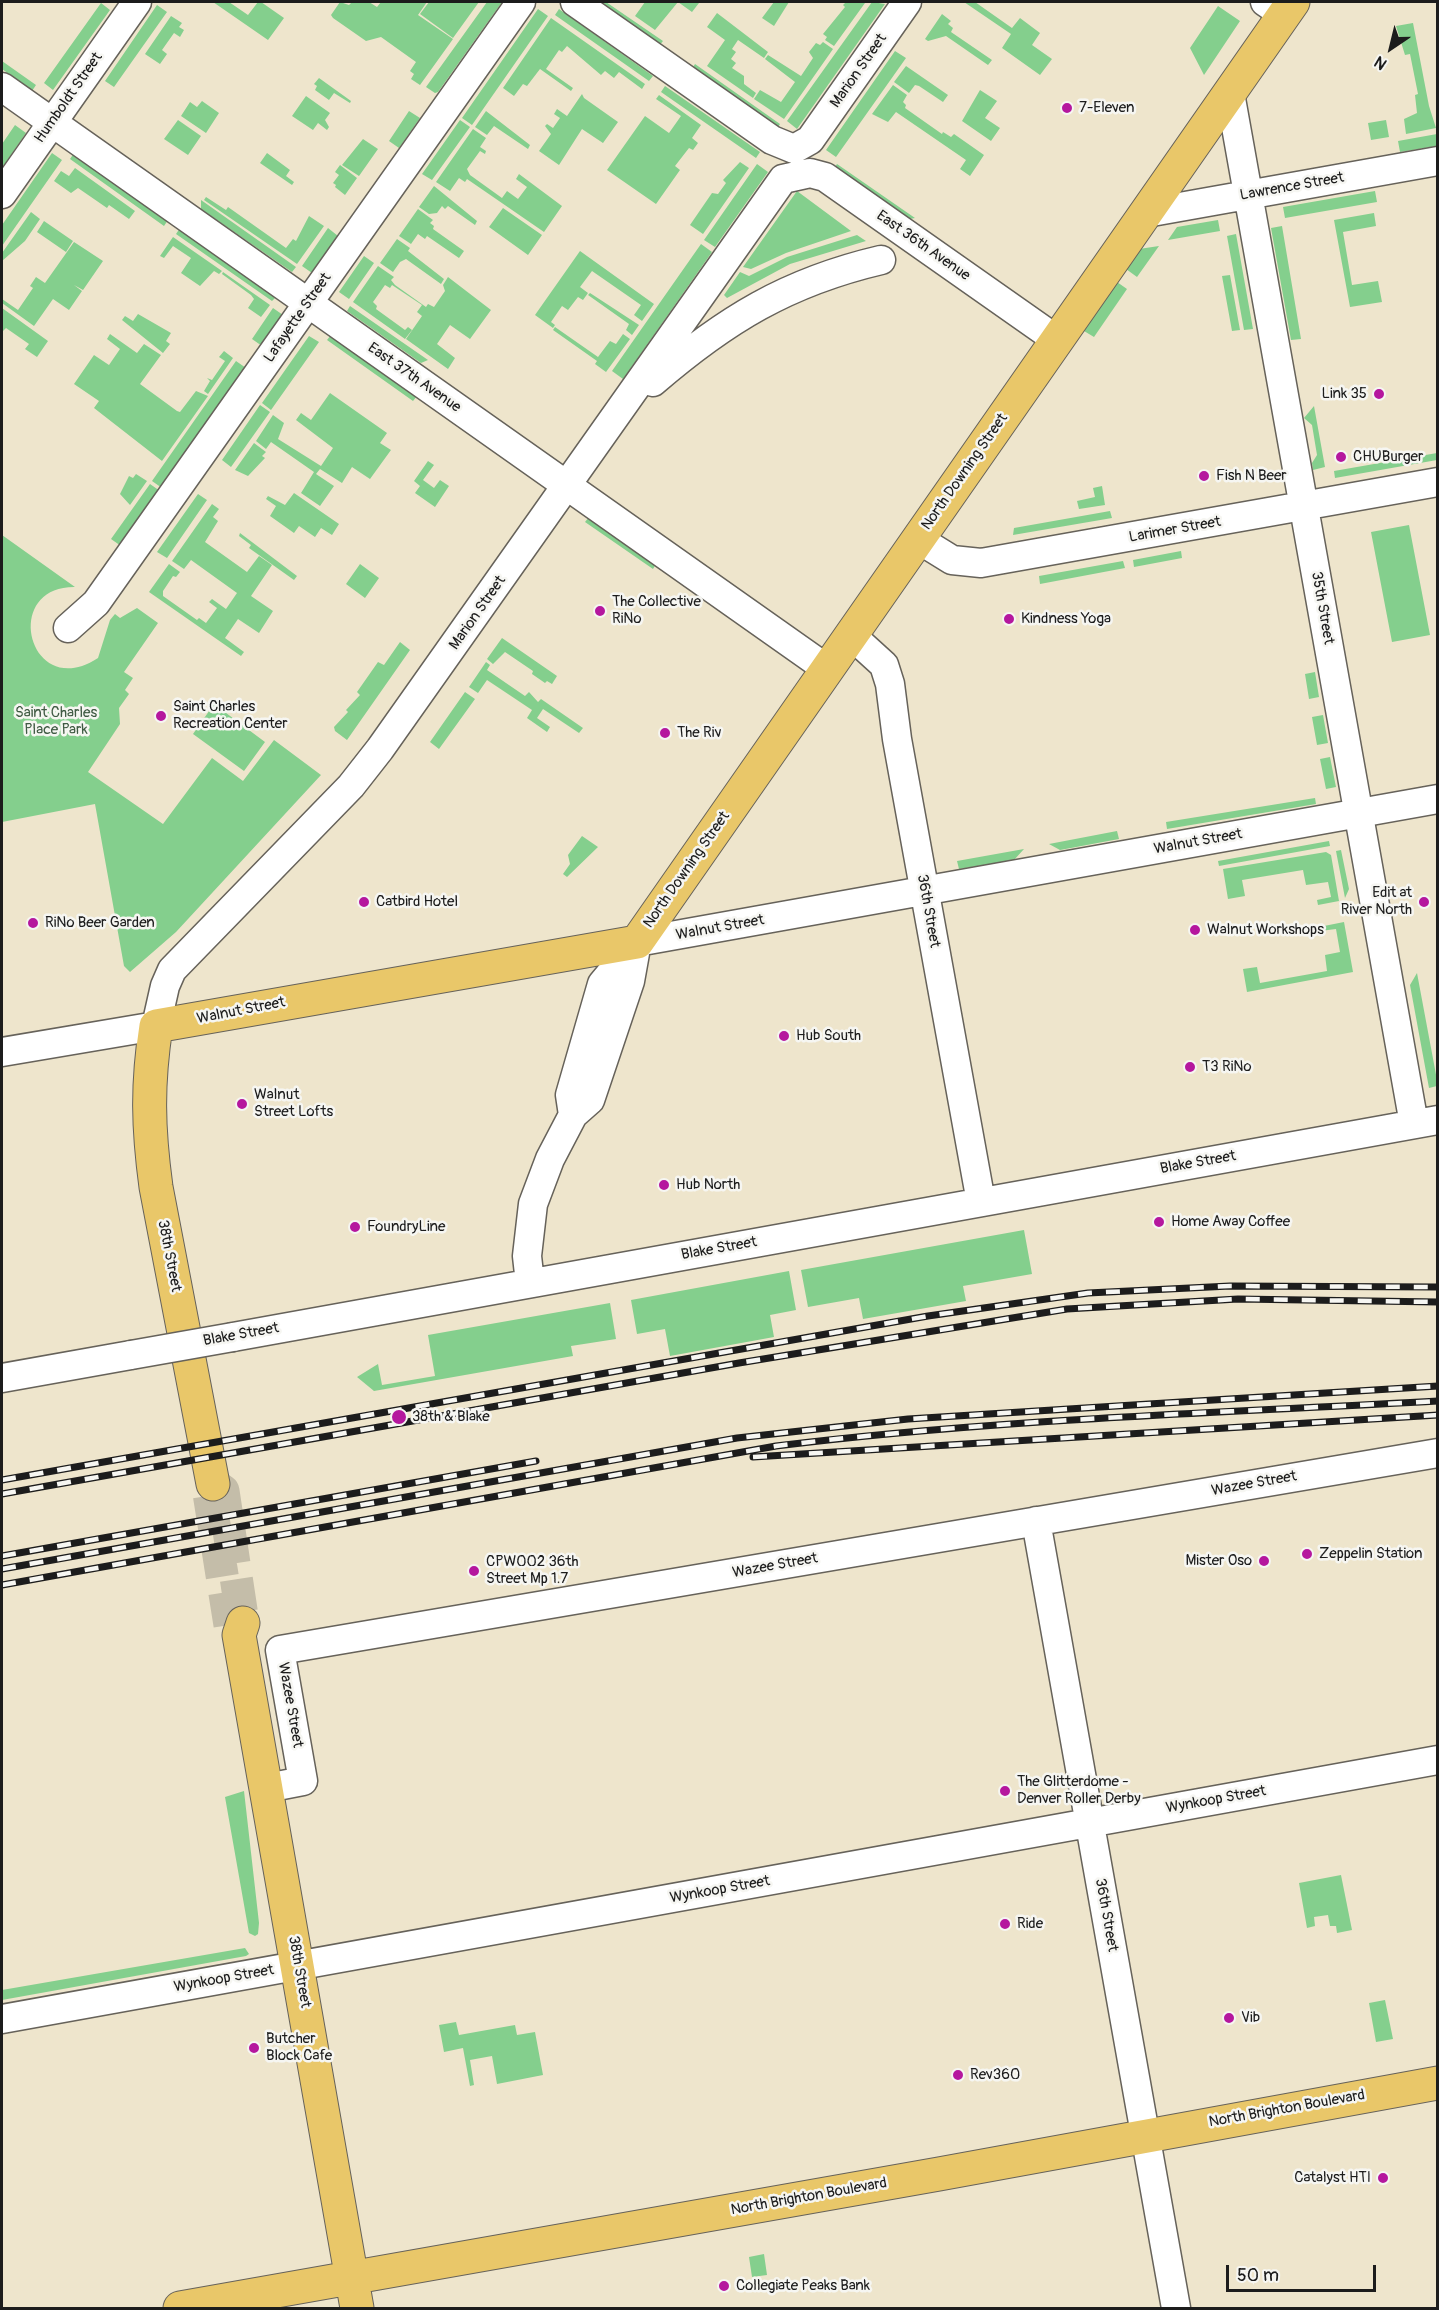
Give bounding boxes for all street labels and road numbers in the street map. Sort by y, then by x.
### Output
street label: Marion Street [827,31,891,111]
street label: Humboldt Street [31,49,107,147]
street label: Lawrence Street [1239,169,1345,205]
street label: East 36th Avenue [873,207,973,285]
street label: Lafayette Street [261,270,335,366]
street label: East 37th Avenue [364,339,464,417]
street label: North Downing Street [918,410,1012,534]
street label: Larimer Street [1128,513,1222,547]
street label: 35th Street [1307,570,1337,646]
street label: Marion Street [446,573,510,653]
street label: North Downing Street [640,808,734,932]
street label: Walnut Street [1152,825,1244,859]
street label: 36th Street [913,873,943,949]
street label: Walnut Street [674,911,766,945]
street label: Walnut Street [195,994,287,1028]
street label: Blake Street [1159,1147,1237,1179]
street label: 38th Street [153,1218,185,1294]
street label: Blake Street [680,1233,758,1265]
street label: Blake Street [202,1319,280,1351]
street label: Wazee Street [1210,1468,1298,1500]
street label: Wazee Street [731,1550,819,1582]
street label: Wazee Street [274,1661,306,1749]
street label: Wynkoop Street [1165,1782,1267,1818]
street label: Wynkoop Street [669,1872,771,1908]
street label: 36th Street [1091,1877,1121,1953]
street label: 38th Street [284,1935,314,2009]
street label: Wynkoop Street [173,1961,275,1997]
street label: North Brighton Boulevard [1208,2086,1366,2132]
street label: North Brighton Boulevard [730,2174,888,2220]

